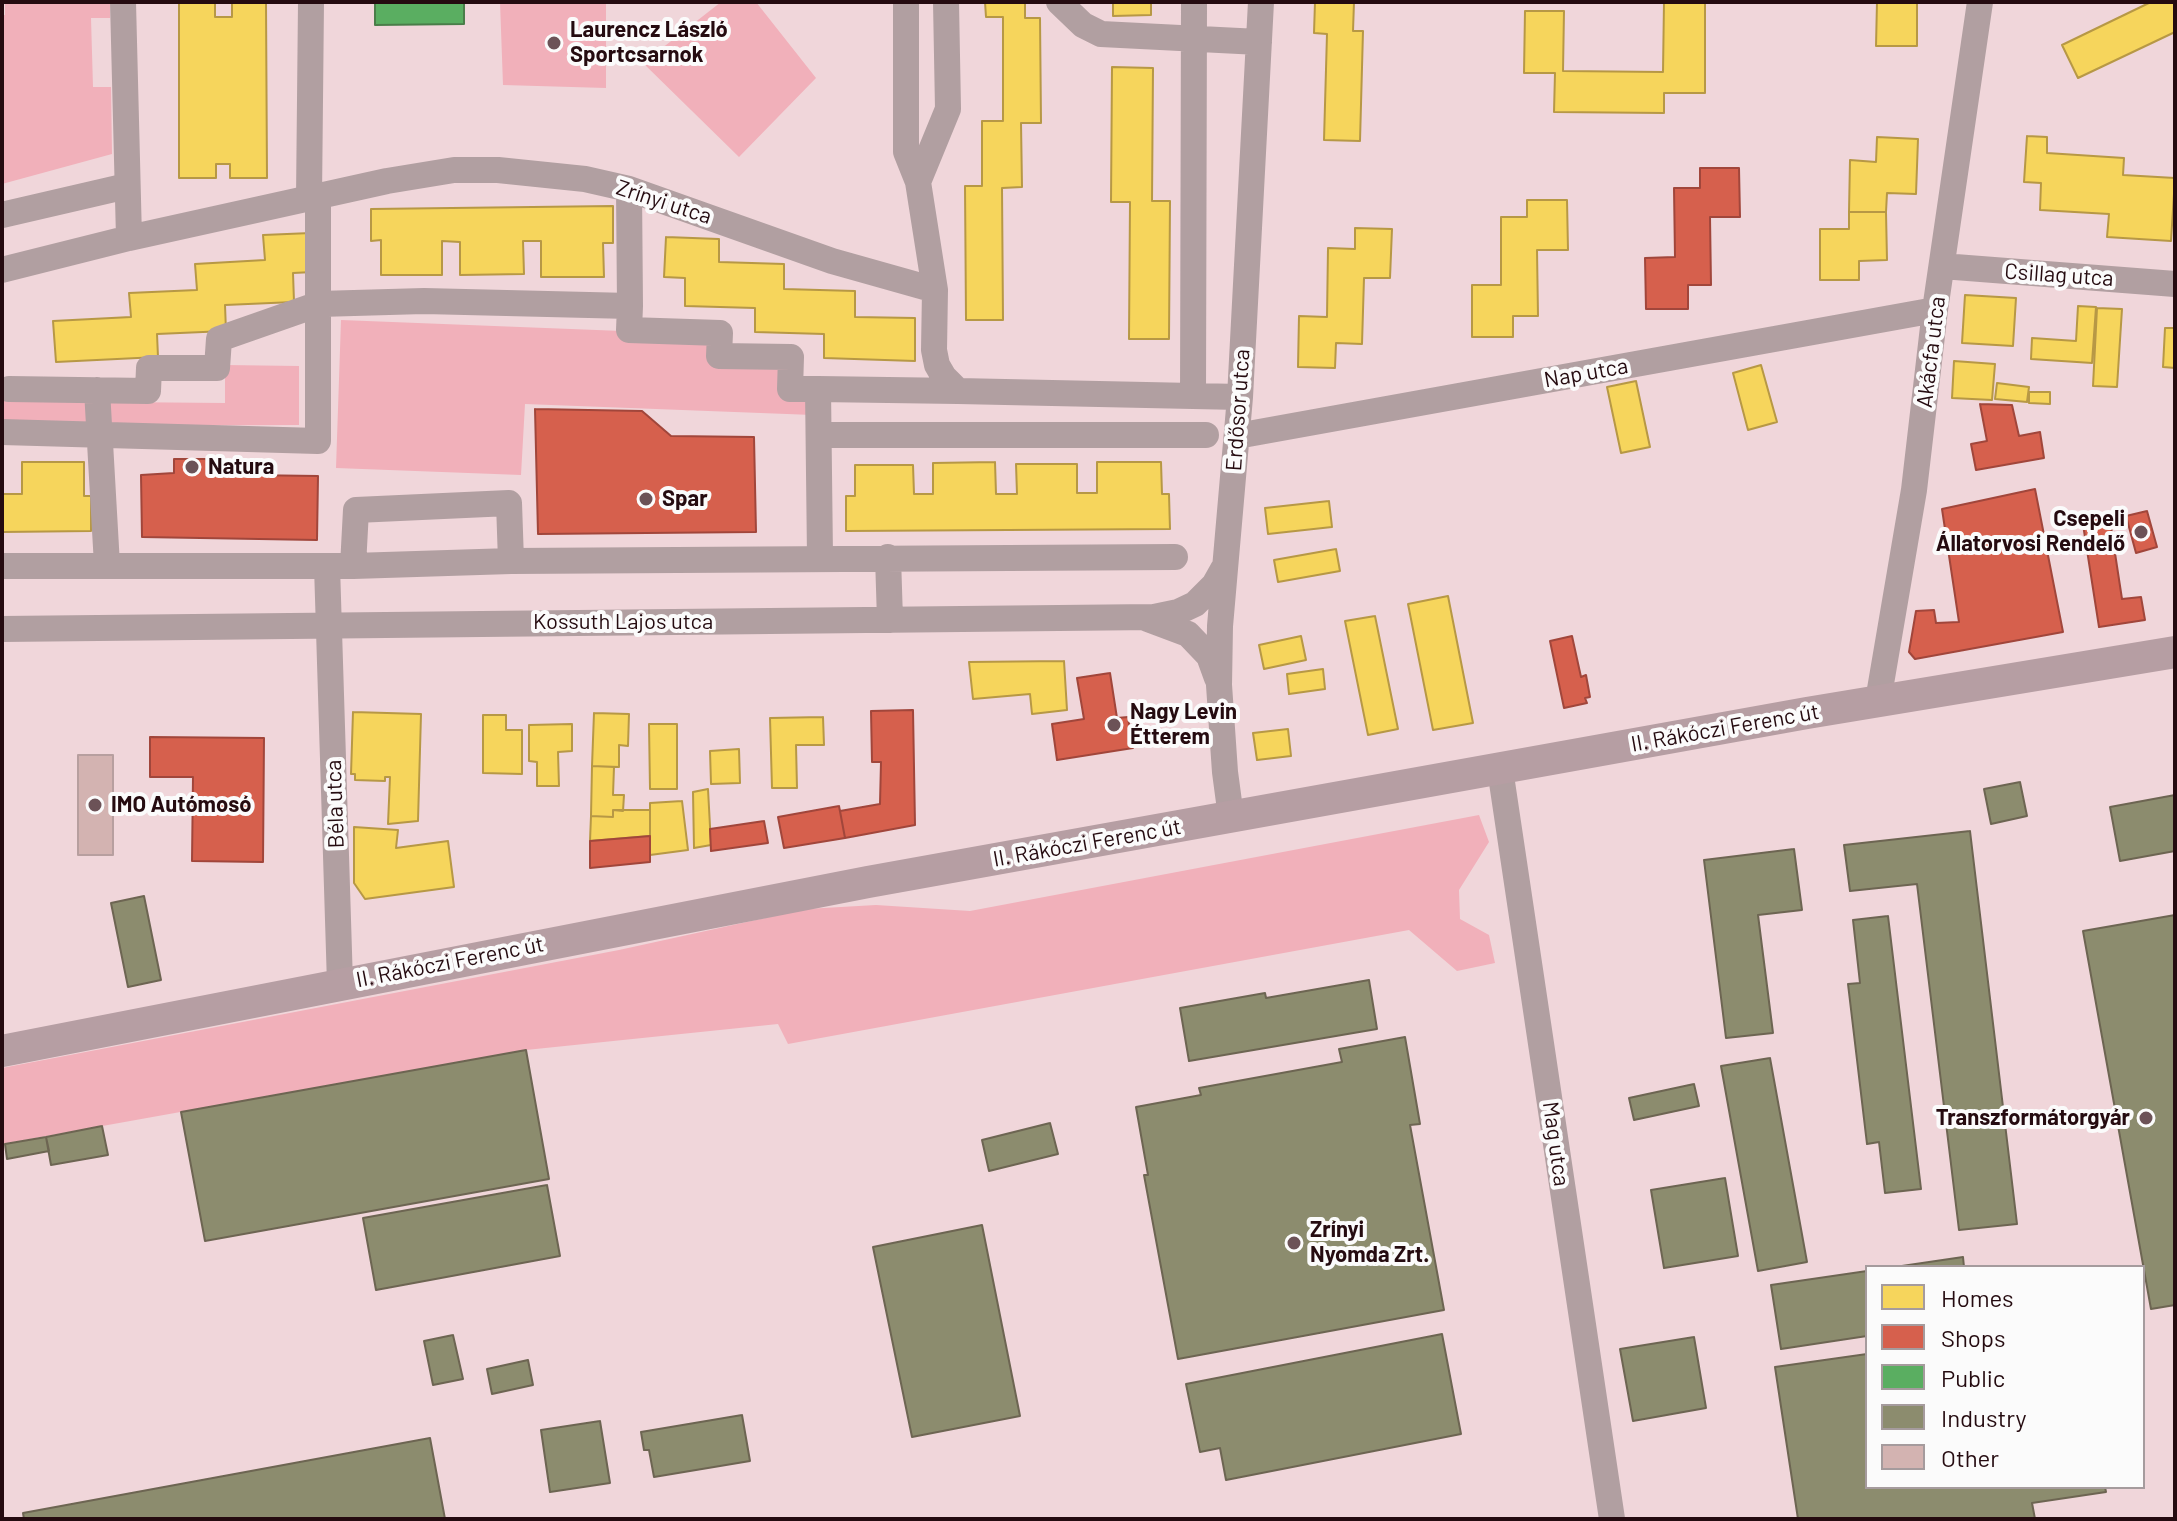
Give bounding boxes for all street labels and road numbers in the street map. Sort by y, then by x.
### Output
street label: Zrínyi utca [613,174,715,230]
street label: Csillag utca [2004,258,2114,292]
street label: Akácfa utca [1911,295,1951,409]
street label: Erdősor utca [1221,348,1255,472]
street label: Nap utca [1542,353,1630,393]
street label: Kossuth Lajos utca [533,609,713,635]
street label: II. Rákóczi Ferenc út [1629,698,1821,758]
street label: Béla utca [320,759,350,849]
street label: II. Rákóczi Ferenc út [991,813,1183,873]
street label: II. Rákóczi Ferenc út [354,931,546,993]
street label: Mag utca [1537,1100,1575,1188]

